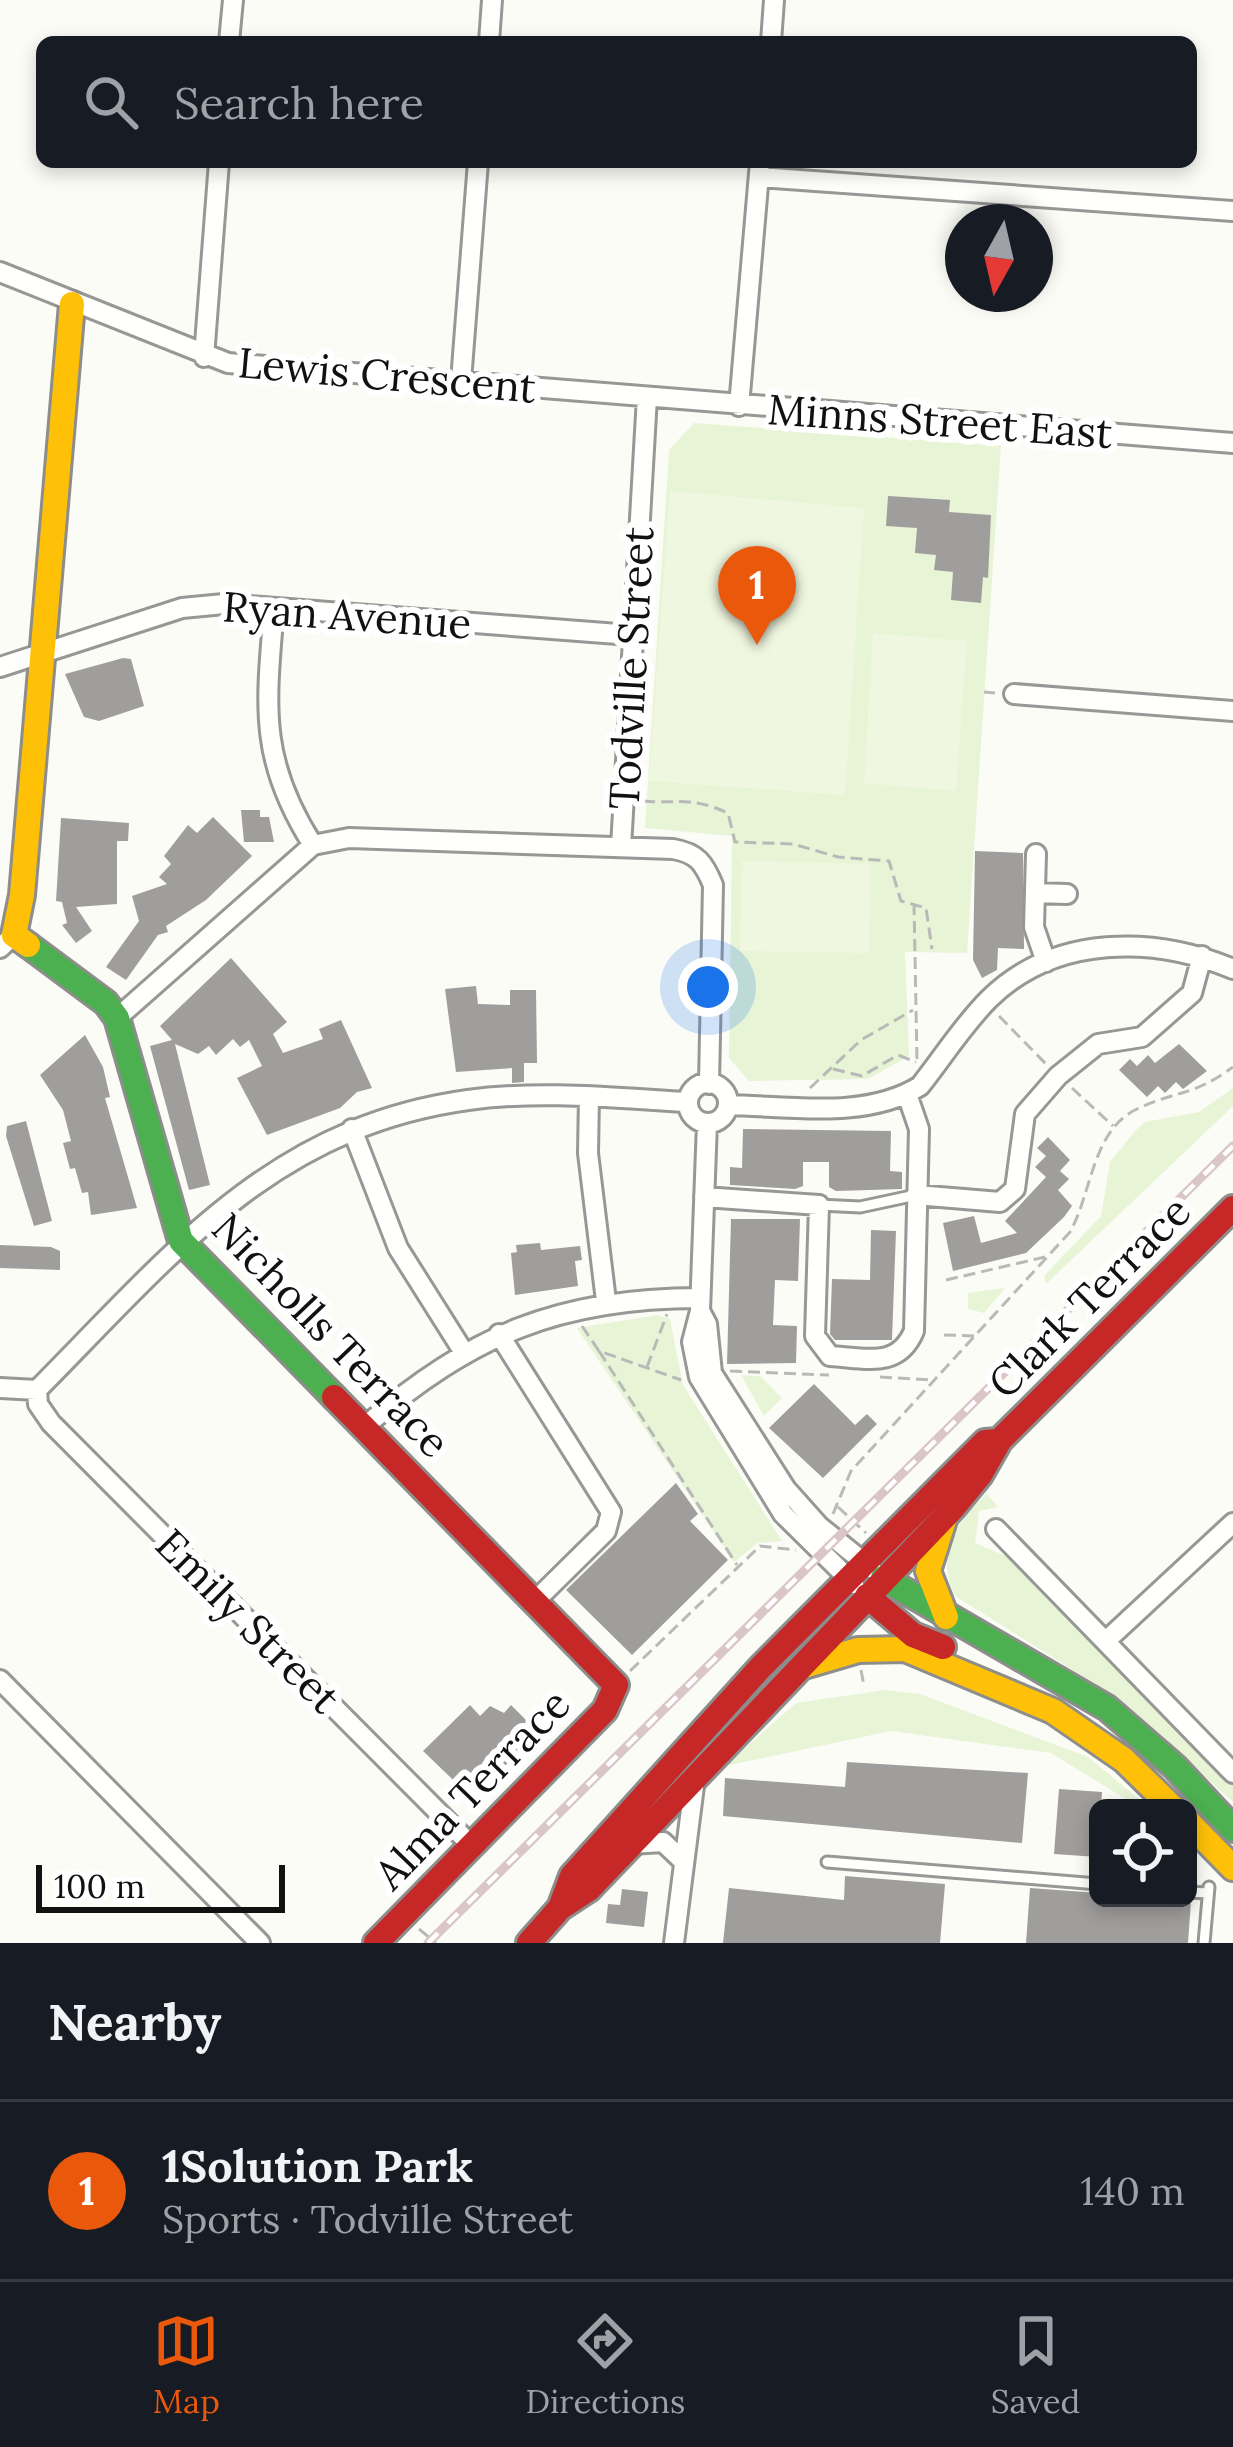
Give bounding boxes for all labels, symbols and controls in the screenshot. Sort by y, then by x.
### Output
search box [36,36,1197,168]
icon: search [78,69,144,135]
text: Search here [174,74,424,131]
north arrow [945,204,1053,312]
street label: Lewis Crescent [236,335,539,415]
street label: Minns Street East [766,382,1115,460]
street label: Todville Street [597,525,665,811]
pin: 1 [718,546,796,645]
street label: Ryan Avenue [221,579,473,651]
your location [678,957,738,1017]
street label: Clark Terrace [976,1184,1202,1410]
street label: Nicholls Terrace [201,1201,461,1469]
street label: Emily Street [144,1517,352,1725]
street label: Alma Terrace [362,1677,581,1901]
map controls [1089,1799,1197,1907]
button: locate [1089,1799,1197,1907]
scale bar [36,1859,285,1912]
text: 100 m [54,1865,145,1907]
text: Nearby [48,1989,221,2054]
text: 1Solution Park [162,2137,473,2194]
text: 1 [79,2166,95,2216]
text: 140 m [1080,2166,1185,2216]
text: Sports · Todville Street [162,2194,573,2244]
tab: Map [153,2308,220,2422]
tab: Directions [526,2308,685,2422]
tab: Saved [991,2308,1080,2422]

